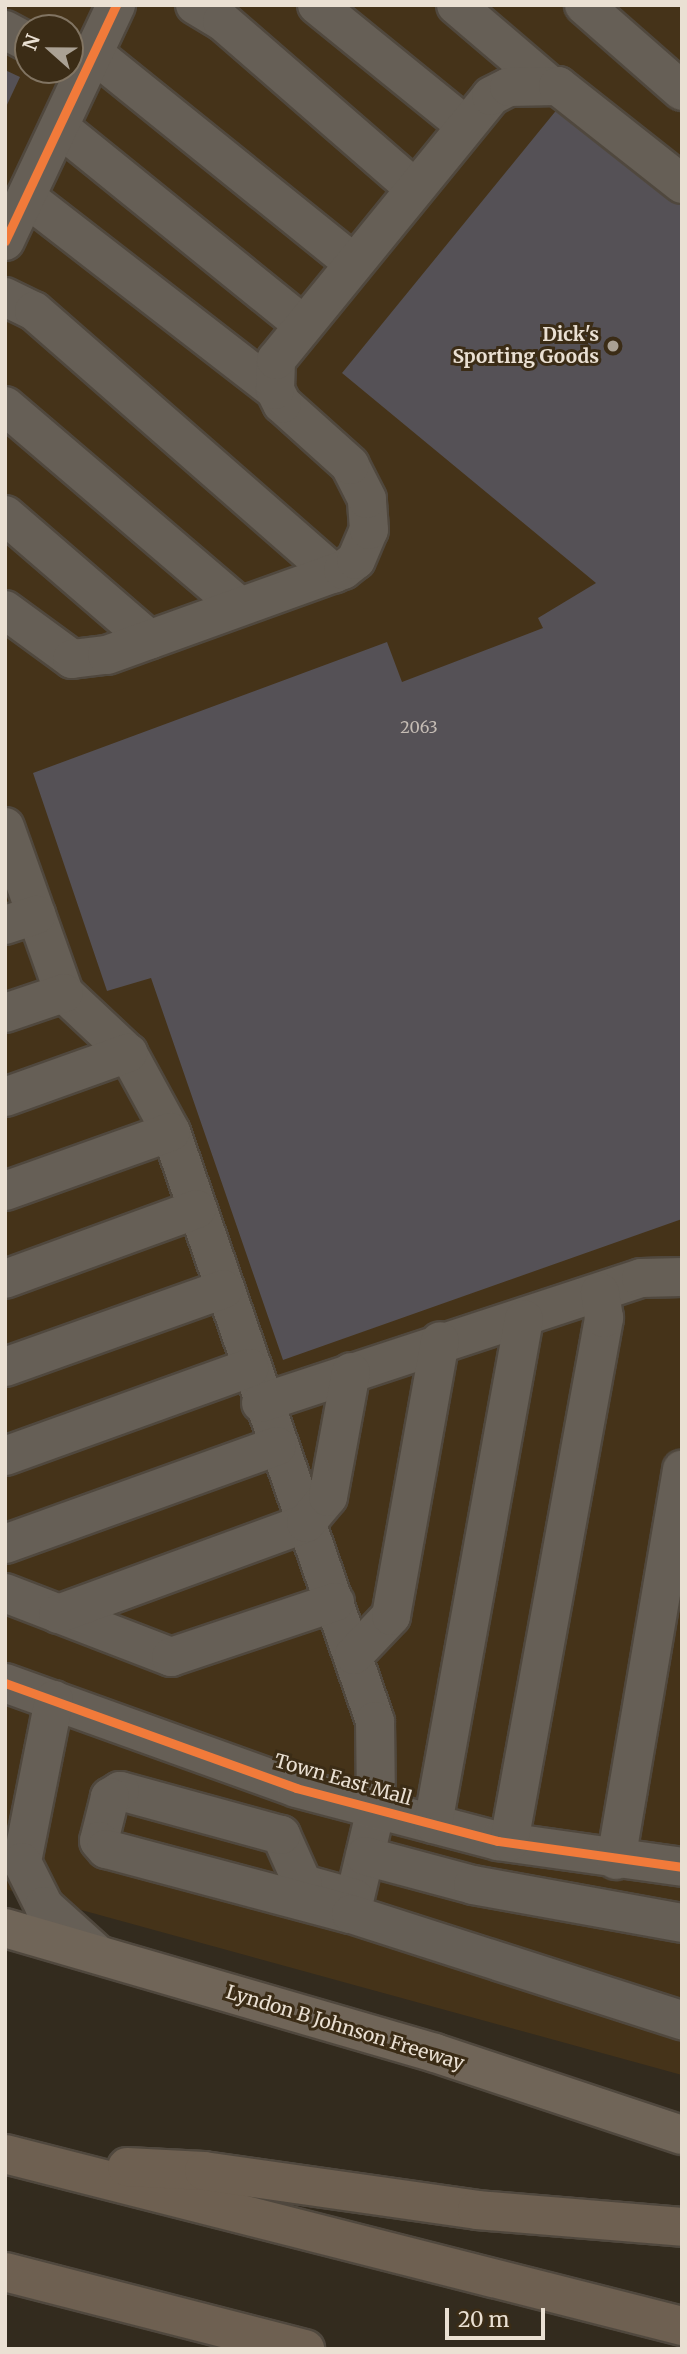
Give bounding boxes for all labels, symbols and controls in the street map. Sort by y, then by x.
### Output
north arrow [14,14,84,84]
text: N [17,31,45,54]
place label: Dick's Sporting Goods [452,324,599,368]
marker: Dick's Sporting Goods [605,338,621,354]
house number: 2063 [400,717,438,737]
street label: Town East Mall [272,1749,414,1811]
street label: Lyndon B Johnson Freeway [223,1981,467,2075]
scale bar [449,2294,549,2338]
text: 20 m [458,2306,509,2333]

